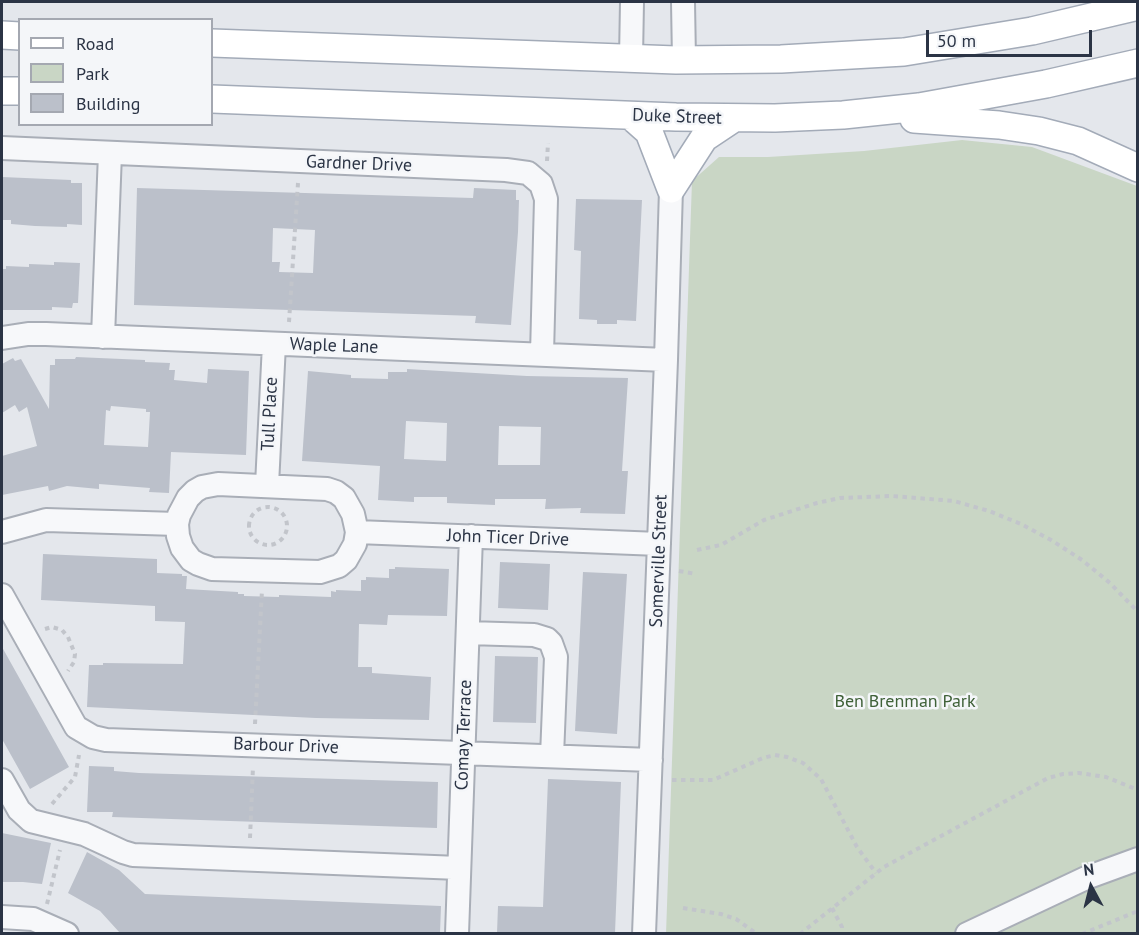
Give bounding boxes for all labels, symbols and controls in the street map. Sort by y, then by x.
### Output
legend [18,18,213,126]
scale bar [929,18,1096,56]
text: 50 m [937,29,976,52]
text: Road [76,32,114,55]
text: Park [76,62,109,85]
text: Building [76,92,140,115]
street label: Duke Street [632,105,722,129]
street label: Gardner Drive [306,151,412,177]
street label: Waple Lane [289,334,379,358]
street label: Tull Place [257,376,283,452]
street label: Somerville Street [646,494,672,628]
street label: John Ticer Drive [447,525,569,551]
street label: Comay Terrace [451,679,477,791]
park label: Ben Brenman Park [834,691,976,713]
street label: Barbour Drive [233,733,339,759]
north arrow [1061,857,1121,917]
text: N [1082,859,1095,880]

